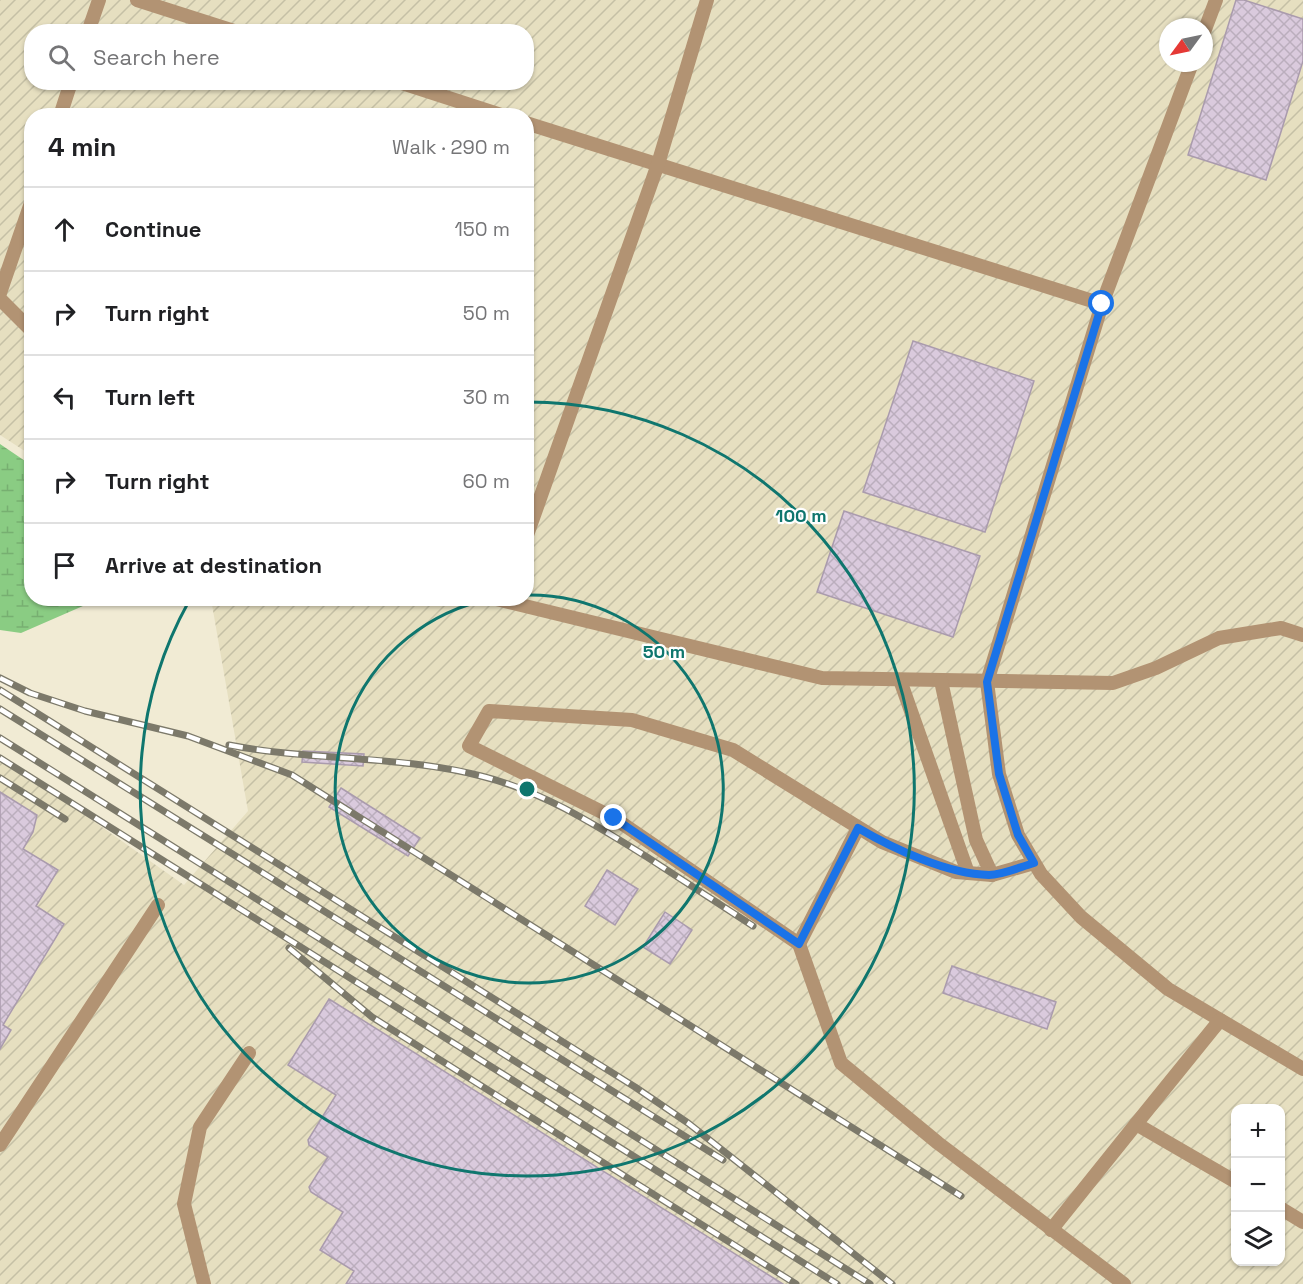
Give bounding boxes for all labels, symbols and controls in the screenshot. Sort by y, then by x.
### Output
north arrow [1159,18,1213,72]
search box [24,24,534,90]
icon: search [45,41,78,74]
text: Search here [93,43,220,71]
text: 4 min [48,130,116,164]
text: Walk · 290 m [392,134,510,160]
icon: ahead [48,213,81,246]
text: Continue [105,215,201,243]
text: 150 m [455,216,510,242]
route start [1088,290,1114,316]
icon: right [48,297,81,330]
text: Turn right [105,299,210,327]
text: 50 m [463,300,510,326]
icon: left [48,381,81,414]
text: Turn left [105,383,195,411]
text: 30 m [463,384,510,410]
icon: right [48,465,81,498]
text: Turn right [105,467,210,495]
text: 60 m [463,468,510,494]
text: 100 m [775,504,827,527]
icon: arrive [48,549,81,582]
text: Arrive at destination [105,551,322,579]
text: 50 m [643,640,685,663]
centre of rings [517,779,537,799]
route end [600,804,626,830]
map controls [1231,1104,1285,1266]
button: + [1231,1104,1285,1158]
button: − [1231,1158,1285,1212]
button: layers [1231,1212,1285,1266]

